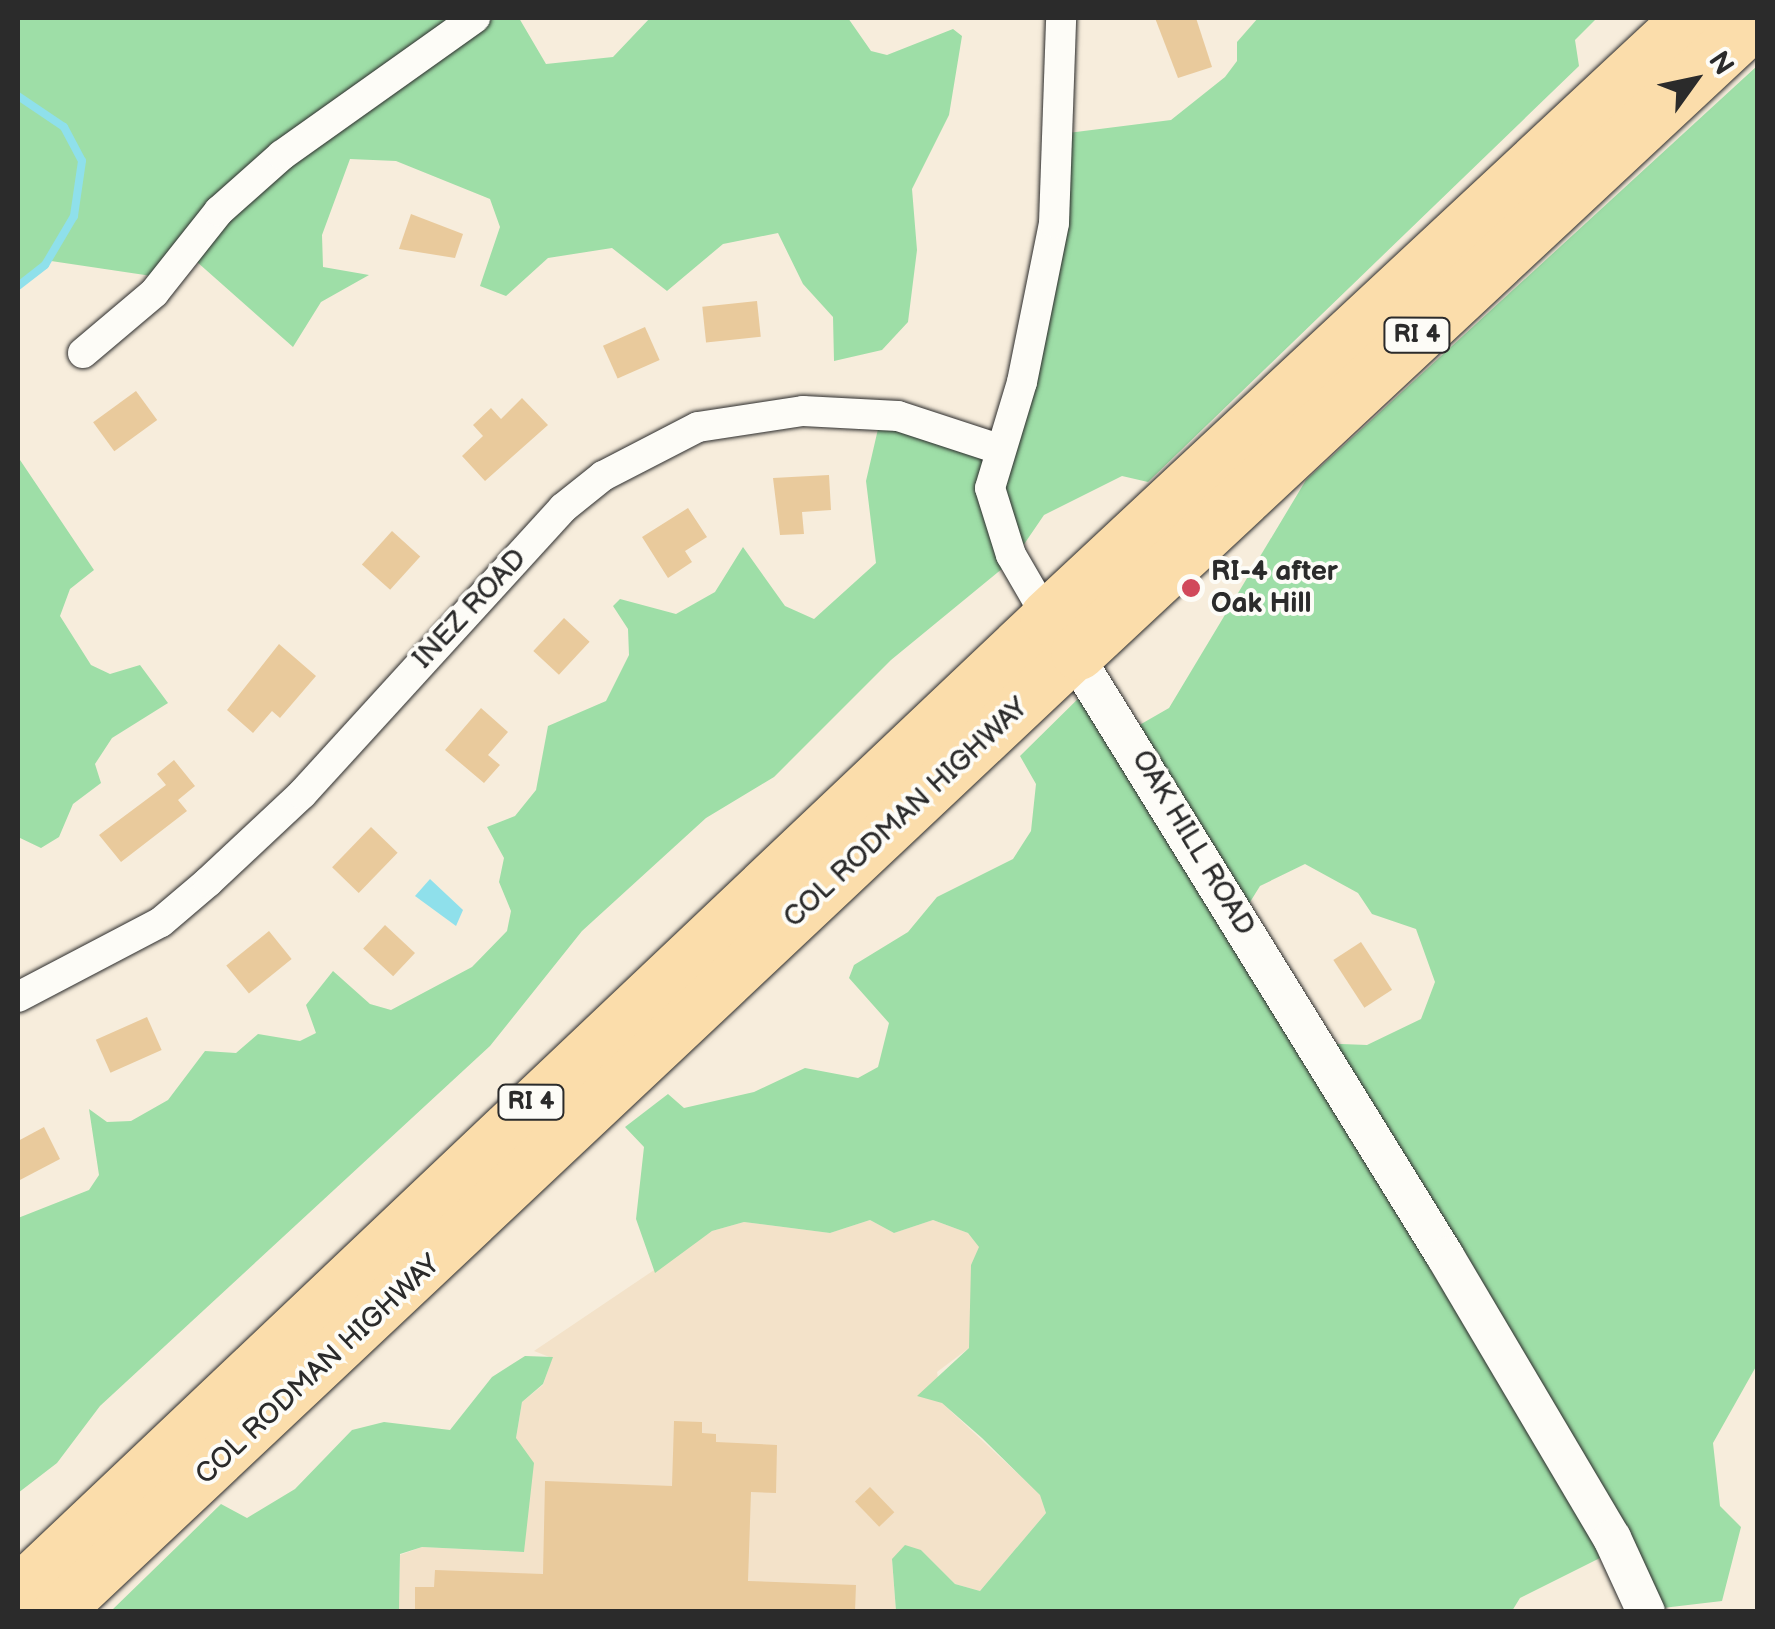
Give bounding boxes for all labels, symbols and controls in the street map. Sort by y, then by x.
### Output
north arrow [1645,30,1745,130]
text: N [1701,46,1740,81]
road number: RI 4 [1382,315,1452,355]
street label: INEZ ROAD [406,542,534,676]
place label: RI-4 after Oak Hill [1211,555,1338,621]
marker: RI-4 after Oak Hill [1180,577,1202,599]
street label: COL RODMAN HIGHWAY [777,691,1035,935]
street label: OAK HILL ROAD [1125,744,1261,942]
road number: RI 4 [496,1082,566,1122]
street label: COL RODMAN HIGHWAY [189,1248,447,1492]

